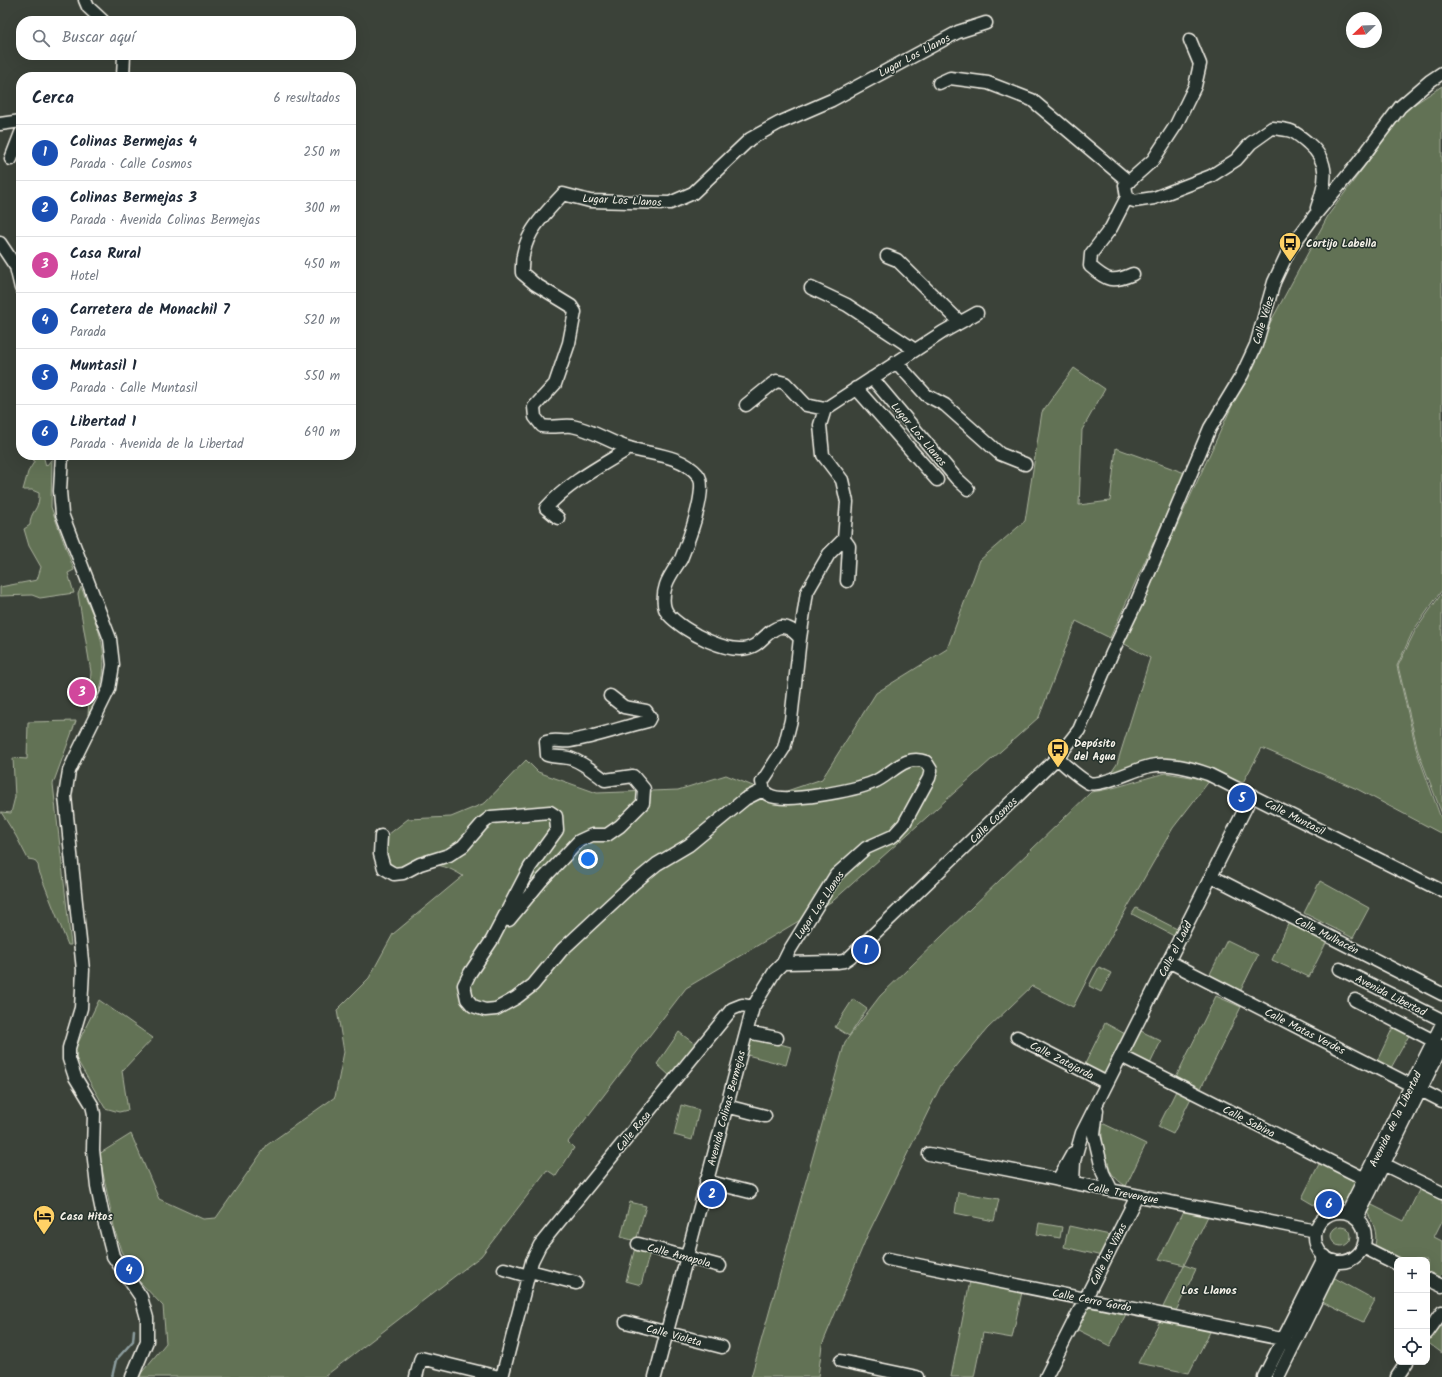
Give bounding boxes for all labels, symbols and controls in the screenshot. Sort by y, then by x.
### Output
north arrow [1346,12,1382,48]
search box [16,16,356,60]
text: Buscar aquí [62,26,135,50]
icon: search [30,27,52,49]
street label: Lugar Los Llanos [875,29,954,82]
text: Cerca [32,85,74,112]
text: 6 resultados [273,88,340,109]
text: Colinas Bermejas 4 [70,130,197,154]
text: 1 [43,142,47,163]
text: 250 m [303,142,340,163]
text: Parada · Calle Cosmos [70,154,192,175]
text: Colinas Bermejas 3 [70,186,197,210]
street label: Lugar Los Llanos [582,190,662,212]
text: 2 [41,198,49,219]
text: 300 m [304,198,340,219]
text: Parada · Avenida Colinas Bermejas [70,210,260,231]
bus stop icon: Cortijo Labella [1277,230,1303,263]
place label: Cortijo Labella [1306,235,1377,253]
text: Casa Rural [70,242,141,266]
text: 3 [41,254,49,275]
text: 450 m [304,254,340,275]
text: Hotel [70,266,99,287]
street label: Calle Vélez [1248,294,1280,347]
text: Carretera de Monachil 7 [70,298,230,322]
text: 4 [41,310,49,331]
text: 520 m [303,310,340,331]
text: Parada [70,322,106,343]
text: Muntasil 1 [70,354,137,378]
text: 5 [42,366,48,387]
text: 550 m [304,366,340,387]
text: Parada · Calle Muntasil [70,378,197,399]
street label: Lugar Los Llanos [886,399,951,471]
text: Libertad 1 [70,410,136,434]
text: 6 [41,422,49,443]
text: 690 m [304,422,340,443]
text: Parada · Avenida de la Libertad [70,434,244,455]
pin: 3 [69,677,95,707]
place label: Depósito del Agua [1074,735,1116,766]
bus stop icon: Depósito del Agua [1045,736,1071,769]
pin: 5 [1229,783,1255,813]
street label: Calle Cosmos [965,793,1022,848]
street label: Calle Muntasil [1261,795,1328,841]
your location [578,849,598,869]
street label: Lugar Los Llanos [790,867,850,943]
street label: Calle Mulhacén [1291,912,1362,960]
street label: Calle el Laúd [1154,918,1198,980]
pin: 1 [853,935,879,965]
street label: Avenida Libertad [1352,970,1430,1022]
street label: Calle Matas Verdes [1261,1004,1348,1060]
street label: Calle Zatajarda [1026,1037,1097,1085]
street label: Avenida Colinas Bermejas [703,1048,751,1168]
street label: Avenida de la Libertad [1365,1068,1427,1171]
street label: Calle Sabina [1219,1101,1278,1143]
street label: Calle Rosa [612,1107,656,1156]
street label: Calle Trevenque [1086,1178,1160,1210]
pin: 2 [699,1179,725,1209]
pin: 6 [1316,1189,1342,1219]
hotel icon: Casa Hitos [31,1203,57,1236]
place label: Casa Hitos [60,1208,113,1226]
street label: Calle las Viñas [1086,1220,1132,1289]
street label: Calle Amapola [645,1239,713,1273]
pin: 4 [116,1255,142,1285]
map controls [1394,1257,1430,1365]
button: + [1394,1257,1430,1293]
district label: Los Llanos [1181,1281,1237,1300]
street label: Calle Cerro Gordo [1051,1284,1133,1318]
button: − [1394,1293,1430,1329]
street label: Calle Violeta [644,1320,704,1352]
button: locate [1394,1329,1430,1365]

